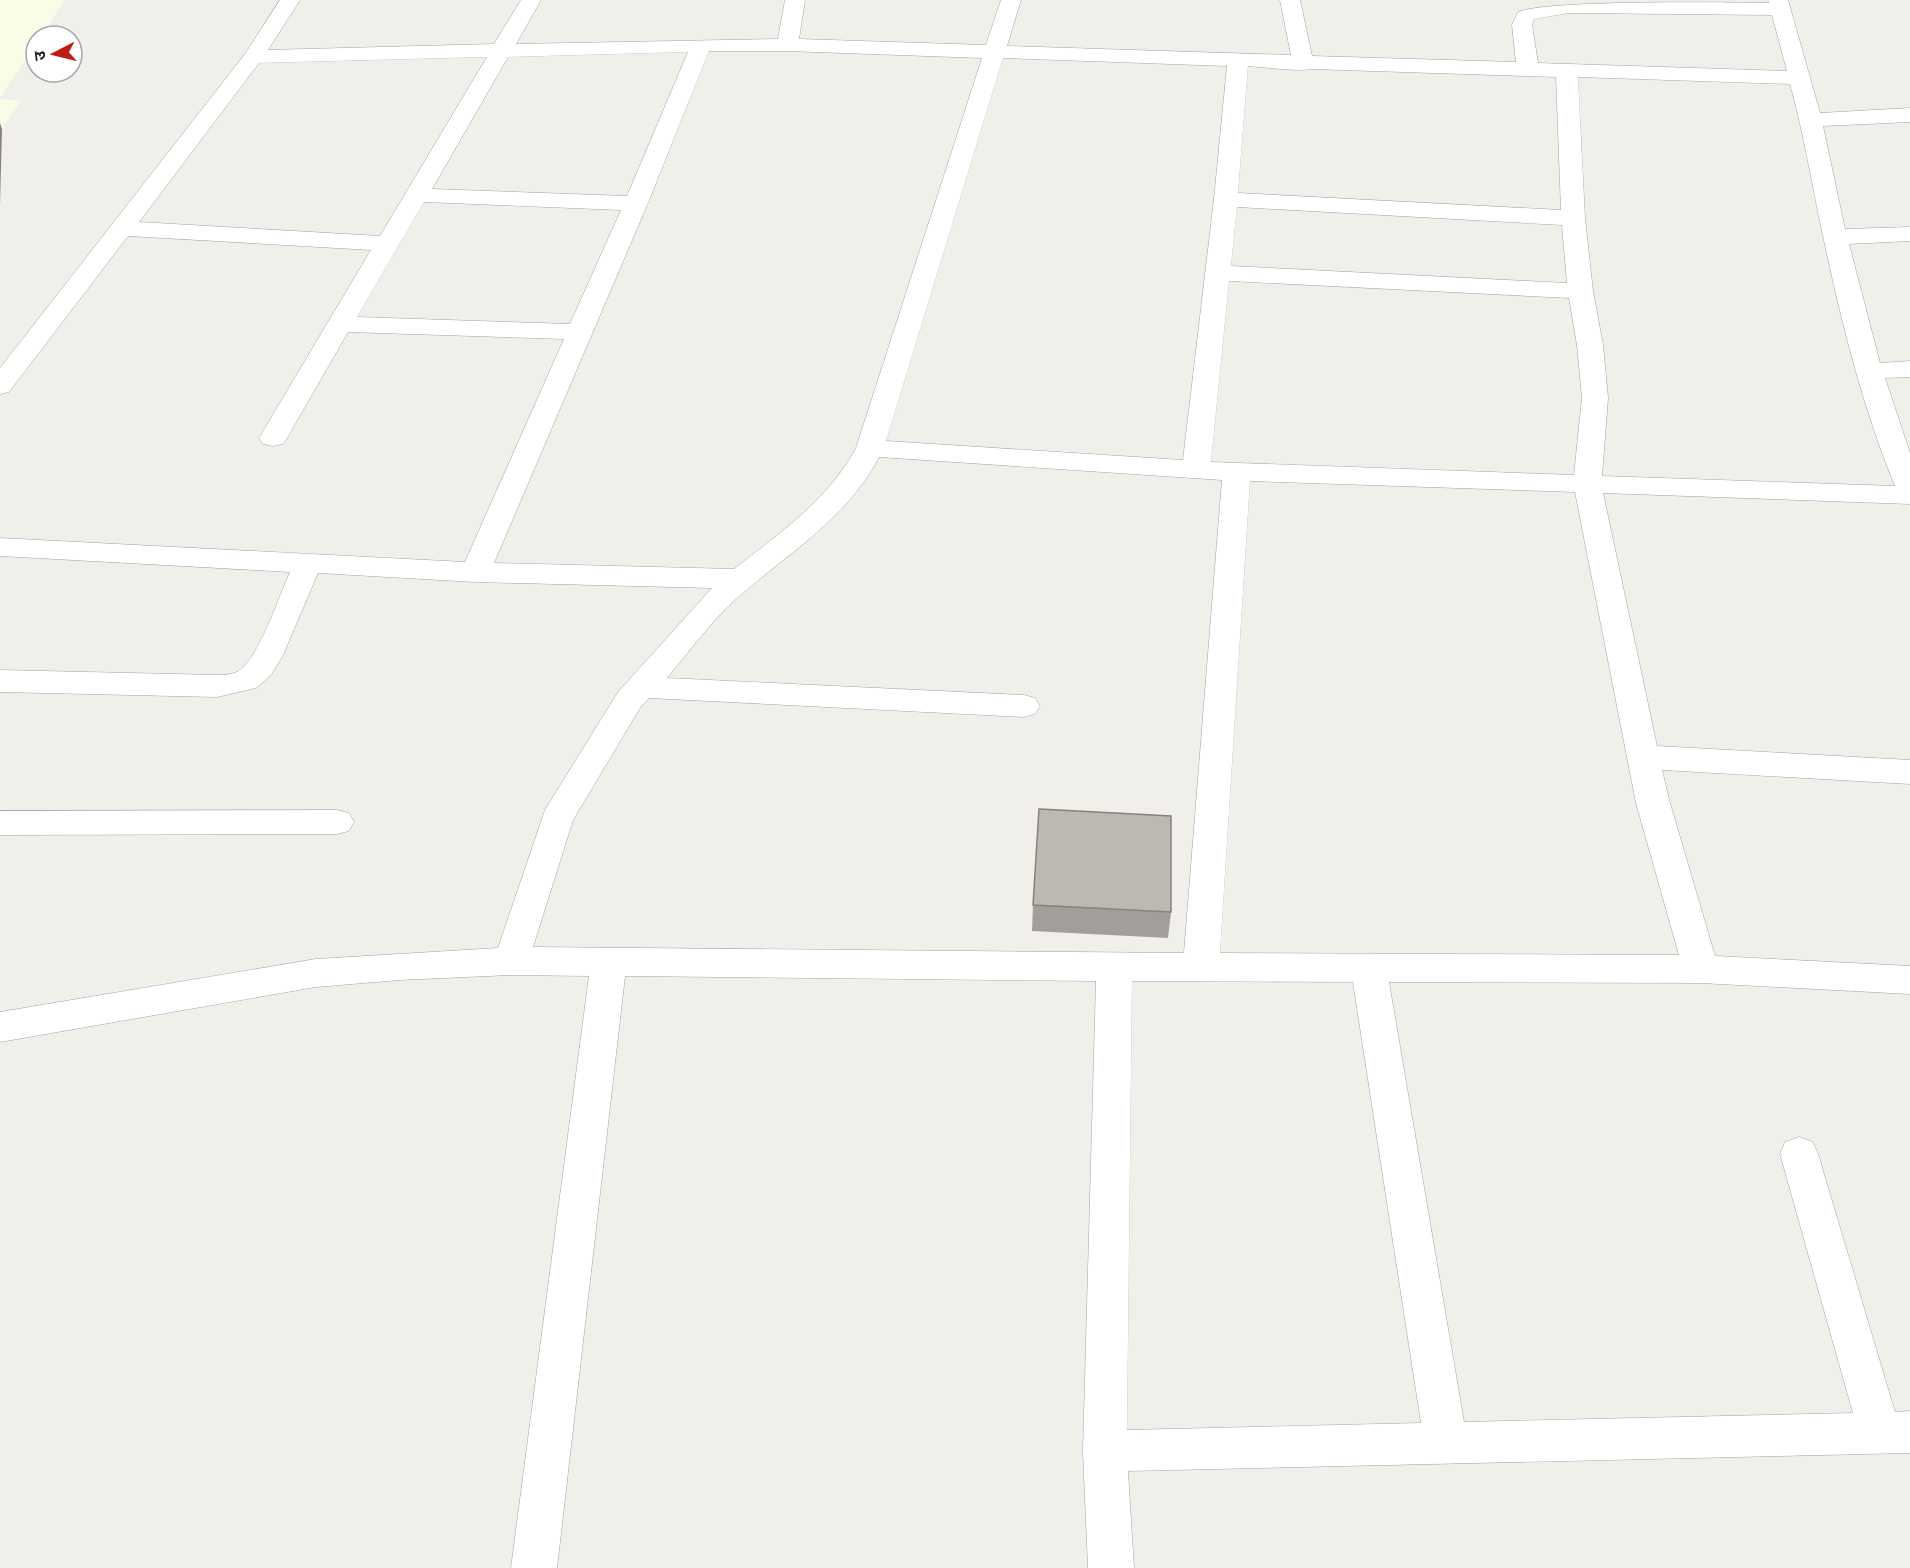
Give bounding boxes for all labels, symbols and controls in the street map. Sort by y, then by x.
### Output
north arrow [24,24,84,84]
text: उ [30,49,49,62]

